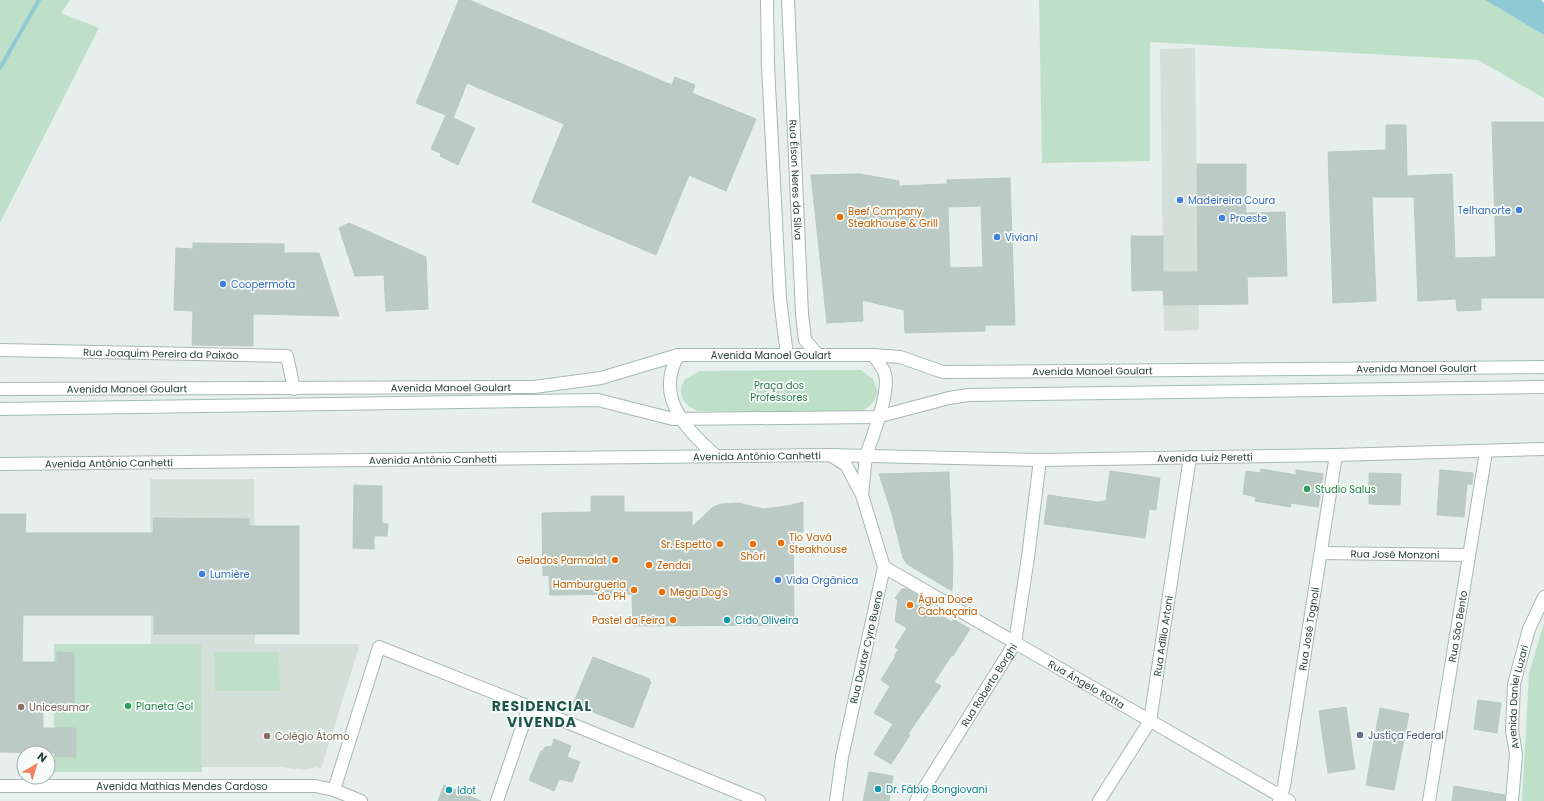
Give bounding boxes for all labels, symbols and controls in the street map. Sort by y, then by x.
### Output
street label: Rua Élson Neres da Silva [785,119,806,240]
place label: Madeireira Coura [1188,193,1275,208]
marker: Madeireira Coura [1175,195,1185,205]
place label: Telhanorte [1457,203,1511,218]
place label: Beef Company Steakhouse & Grill [848,204,938,231]
marker: Telhanorte [1514,205,1524,215]
place label: Proeste [1230,211,1267,226]
marker: Beef Company Steakhouse & Grill [835,212,845,222]
marker: Proeste [1217,213,1227,223]
place label: Viviani [1005,230,1038,245]
marker: Viviani [992,232,1002,242]
place label: Coopermota [231,277,295,292]
marker: Coopermota [218,279,228,289]
street label: Rua Joaquim Pereira da Paixão [83,345,239,363]
street label: Avenida Manoel Goulart [711,348,832,363]
street label: Avenida Manoel Goulart [1356,361,1477,377]
street label: Avenida Manoel Goulart [1032,363,1153,379]
park label: Praça dos Professores [750,378,808,405]
street label: Avenida Manoel Goulart [391,380,512,396]
street label: Avenida Manoel Goulart [67,381,188,397]
street label: Avenida Antônio Canhetti [693,448,821,464]
street label: Avenida Luiz Peretti [1157,449,1253,466]
street label: Avenida Antônio Canhetti [369,452,497,468]
street label: Avenida Antônio Canhetti [45,455,173,472]
place label: Studio Salus [1315,482,1376,497]
marker: Studio Salus [1302,484,1312,494]
place label: Tio Vavá Steakhouse [789,530,847,557]
place label: Sr. Espetto [661,537,712,552]
marker: Tio Vavá Steakhouse [776,538,786,548]
marker: Sr. Espetto [715,539,725,549]
marker: Shôri [748,539,758,549]
street label: Rua José Monzoni [1350,546,1440,563]
place label: Shôri [741,549,765,564]
place label: Gelados Parmalat [517,553,607,568]
marker: Gelados Parmalat [610,555,620,565]
place label: Zendai [657,558,691,573]
marker: Zendai [644,560,654,570]
place label: Lumière [210,567,250,582]
marker: Lumière [197,569,207,579]
place label: Vida Orgânica [786,573,858,588]
marker: Vida Orgânica [773,575,783,585]
place label: Hamburgueria do PH [553,577,626,604]
marker: Hamburgueria do PH [629,585,639,595]
place label: Mega Dog's [670,585,728,600]
street label: Rua José Tognoli [1295,586,1323,672]
marker: Mega Dog's [657,587,667,597]
street label: Rua Doutor Cyro Bueno [846,589,887,705]
street label: Rua São Bento [1445,589,1471,663]
place label: Água Doce Cachaçaria [918,592,978,619]
street label: Rua Adílio Artoni [1150,595,1177,677]
marker: Água Doce Cachaçaria [905,600,915,610]
place label: Pastel da Feira [592,613,665,628]
place label: Cido Oliveira [735,613,799,628]
marker: Pastel da Feira [668,615,678,625]
marker: Cido Oliveira [722,615,732,625]
street label: Rua Roberto Borghi [957,641,1021,730]
street label: Avenida Daniel Luzari [1505,643,1532,750]
street label: Rua Ângelo Rotta [1045,656,1127,713]
district label: RESIDENCIAL VIVENDA [492,696,592,732]
place label: Planeta Gol [136,699,193,714]
place label: Unicesumar [29,700,90,715]
marker: Planeta Gol [123,701,133,711]
marker: Unicesumar [16,702,26,712]
place label: Justiça Federal [1368,728,1444,743]
place label: Colégio Átomo [275,729,350,744]
marker: Justiça Federal [1355,730,1365,740]
marker: Colégio Átomo [262,731,272,741]
north arrow [16,745,56,785]
text: N [34,748,50,766]
street label: Avenida Mathias Mendes Cardoso [96,779,268,794]
place label: Dr. Fábio Bongiovani [886,782,987,797]
place label: Idot [457,783,477,798]
marker: Dr. Fábio Bongiovani [873,784,883,794]
marker: Idot [444,785,454,795]

